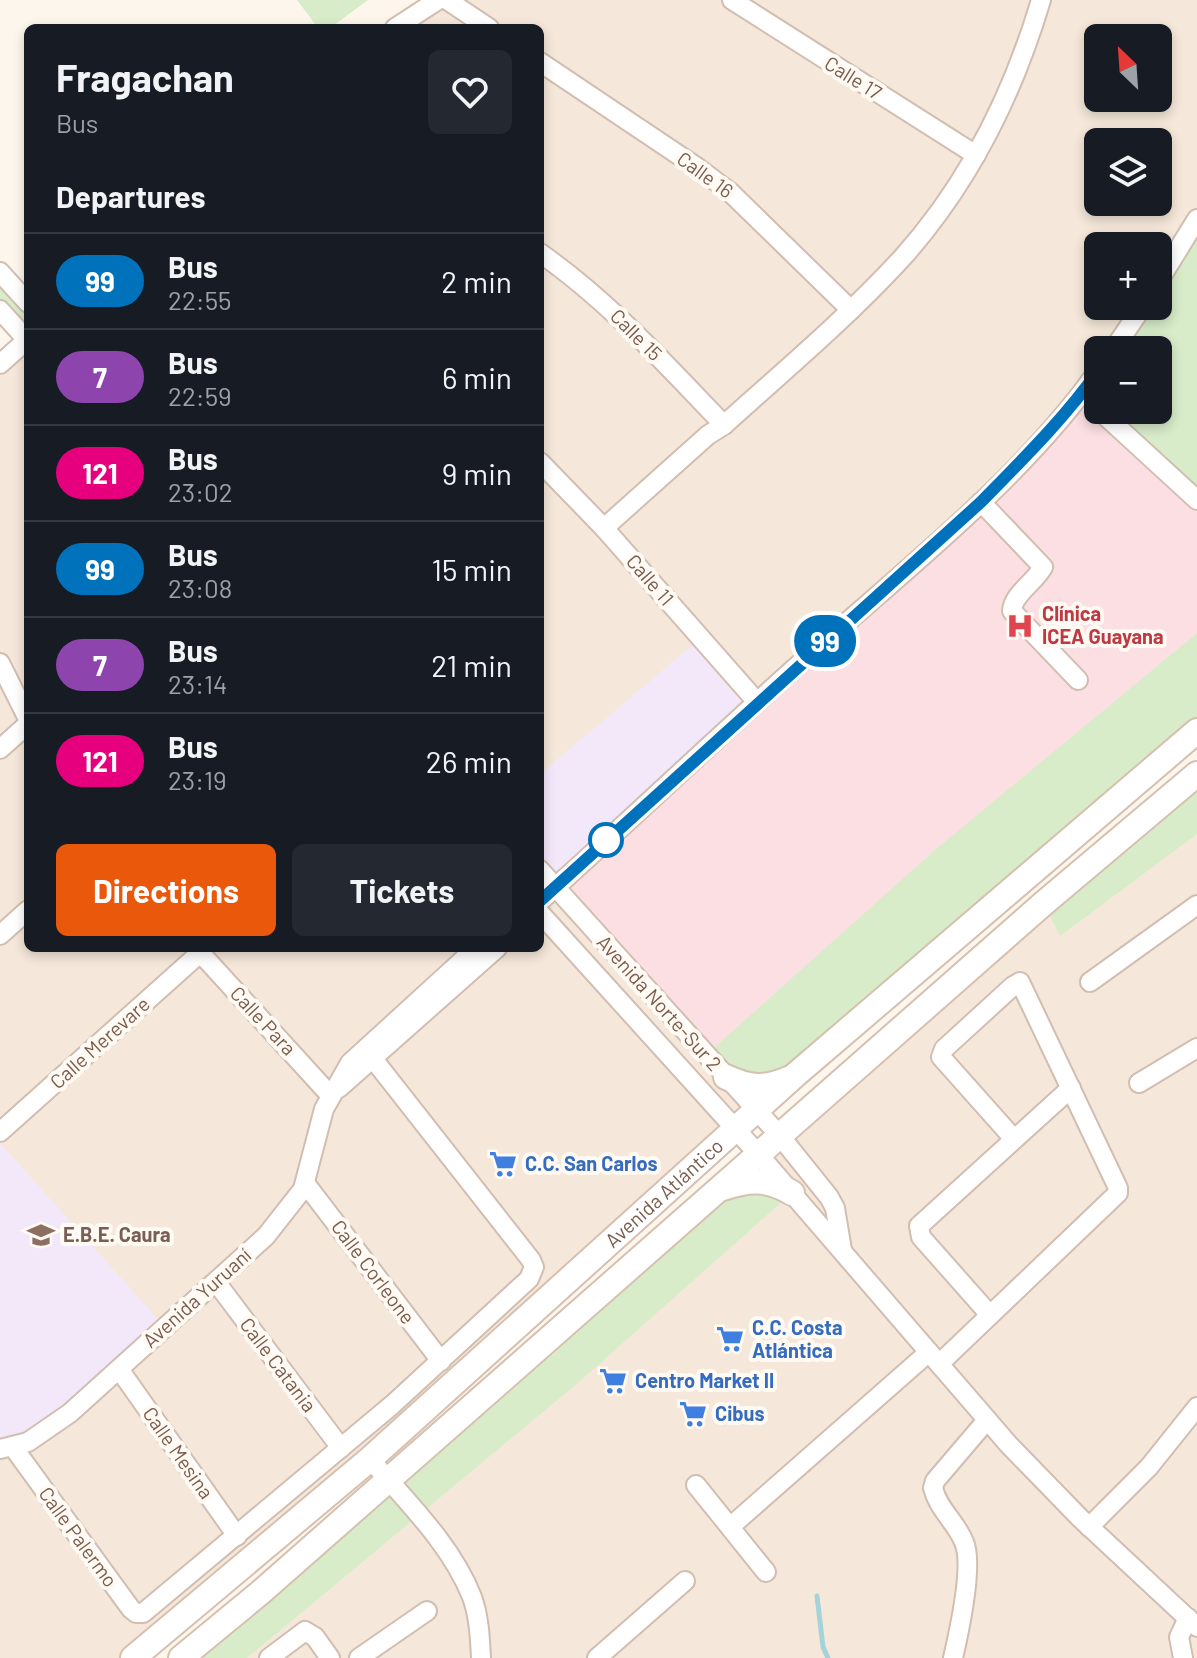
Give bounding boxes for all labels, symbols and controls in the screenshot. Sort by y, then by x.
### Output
north arrow [1084,24,1172,112]
map controls [1084,24,1172,424]
button: heart [428,50,512,134]
street label: Calle 17 [821,50,887,104]
text: Fragachan [56,54,234,100]
text: Bus [56,107,98,138]
button: layers [1084,128,1172,216]
street label: Calle 16 [673,146,738,203]
text: Departures [56,178,206,214]
button: + [1084,232,1172,320]
text: Bus [168,248,218,284]
text: 2 min [441,263,512,299]
text: 99 [85,264,115,298]
text: 22:55 [168,284,231,315]
street label: Calle 15 [606,303,668,365]
button: − [1084,336,1172,424]
text: Bus [168,344,218,380]
text: 6 min [442,359,512,395]
text: 7 [93,360,107,394]
text: 22:59 [168,380,232,411]
text: Bus [168,440,218,476]
text: 9 min [442,455,512,491]
text: 121 [82,456,118,490]
text: 23:02 [168,476,233,507]
text: Bus [168,536,218,572]
street label: Calle 11 [622,549,680,610]
text: 15 min [431,551,512,587]
text: 99 [85,552,115,586]
text: 23:08 [168,572,232,603]
place label: Clínica ICEA Guayana [1042,601,1164,648]
hospital icon: Clínica ICEA Guayana [1005,611,1035,641]
line badge: 99 [789,615,861,667]
text: 99 [810,624,840,658]
text: Bus [168,632,218,668]
text: 21 min [431,647,512,683]
text: 7 [93,648,107,682]
text: 23:14 [168,668,227,699]
text: Bus [168,728,218,764]
text: 26 min [426,743,512,779]
text: 121 [82,744,118,778]
text: 23:19 [168,764,227,795]
unlabelled marker [589,823,623,857]
button: Directions [56,844,276,936]
button: Tickets [292,844,512,936]
street label: Avenida Norte-Sur 2 [593,930,727,1075]
street label: Calle Para [226,981,302,1060]
street label: Calle Merevare [44,991,154,1093]
street label: Avenida Atlántico [600,1133,728,1252]
supermarket icon: C.C. San Carlos [488,1149,518,1179]
place label: C.C. San Carlos [525,1151,658,1175]
street label: Calle Corleone [327,1215,421,1328]
school or university icon: E.B.E. Caura [26,1220,56,1250]
place label: E.B.E. Caura [63,1222,171,1246]
street label: Avenida Yuruaní [137,1242,255,1352]
street label: Calle Catania [236,1313,322,1416]
place label: C.C. Costa Atlántica [752,1315,842,1362]
supermarket icon: C.C. Costa Atlántica [715,1324,745,1354]
supermarket icon: Centro Market II [598,1366,628,1396]
place label: Centro Market II [635,1368,774,1392]
supermarket icon: Cibus [678,1399,708,1429]
place label: Cibus [715,1401,765,1425]
street label: Calle Mesina [138,1402,219,1503]
street label: Calle Palermo [34,1482,123,1591]

